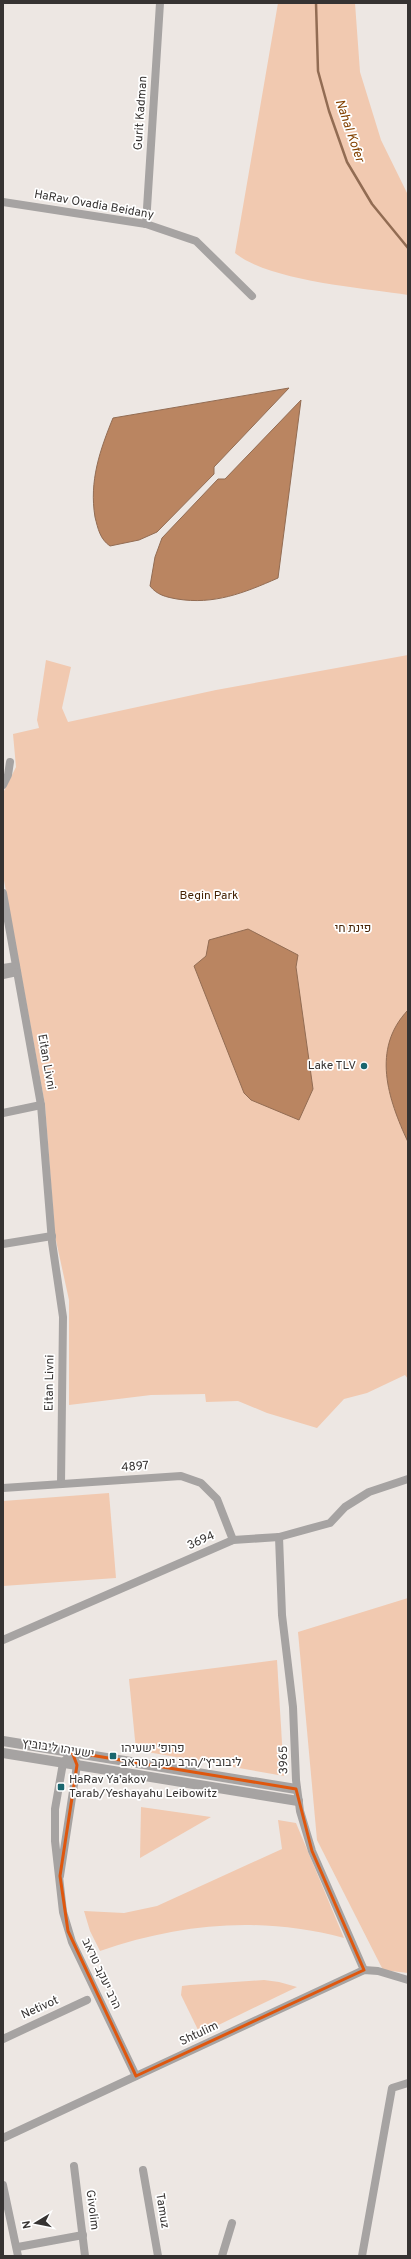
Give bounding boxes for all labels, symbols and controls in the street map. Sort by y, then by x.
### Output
street label: Gurit Kadman [130,75,152,151]
water label: Nahal Kofer [331,97,368,165]
street label: HaRav Ovadia Beidany [33,187,155,223]
park label: Begin Park [180,888,238,904]
park label: פינת חי [335,921,371,937]
street label: Eitan Livni [33,1033,59,1091]
place label: Lake TLV [308,1058,356,1074]
marker: Lake TLV [359,1061,369,1071]
street label: Eitan Livni [42,1355,58,1411]
street label: 4897 [121,1458,149,1476]
street label: 3694 [185,1528,217,1554]
street label: ישעיהו ליבוביץ [21,1735,95,1763]
place label: פרופ׳ ישעיהו ליבוביץ׳/הרב יעקב טראב [121,1741,241,1771]
street label: 3965 [276,1745,292,1775]
marker: פרופ׳ ישעיהו ליבוביץ׳/הרב יעקב טראב [108,1751,118,1761]
place label: HaRav Ya’akov Tarab/Yeshayahu Leibowitz [69,1772,217,1802]
marker: HaRav Ya’akov Tarab/Yeshayahu Leibowitz [56,1782,66,1792]
street label: הרב יעקב טראב [78,1936,124,2012]
street label: Netivot [19,1993,61,2023]
street label: Shtulim [177,2018,221,2050]
street label: Givolim [82,2189,102,2231]
street label: Tamuz [151,2192,173,2230]
north arrow [16,2203,56,2243]
text: N [20,2219,35,2230]

